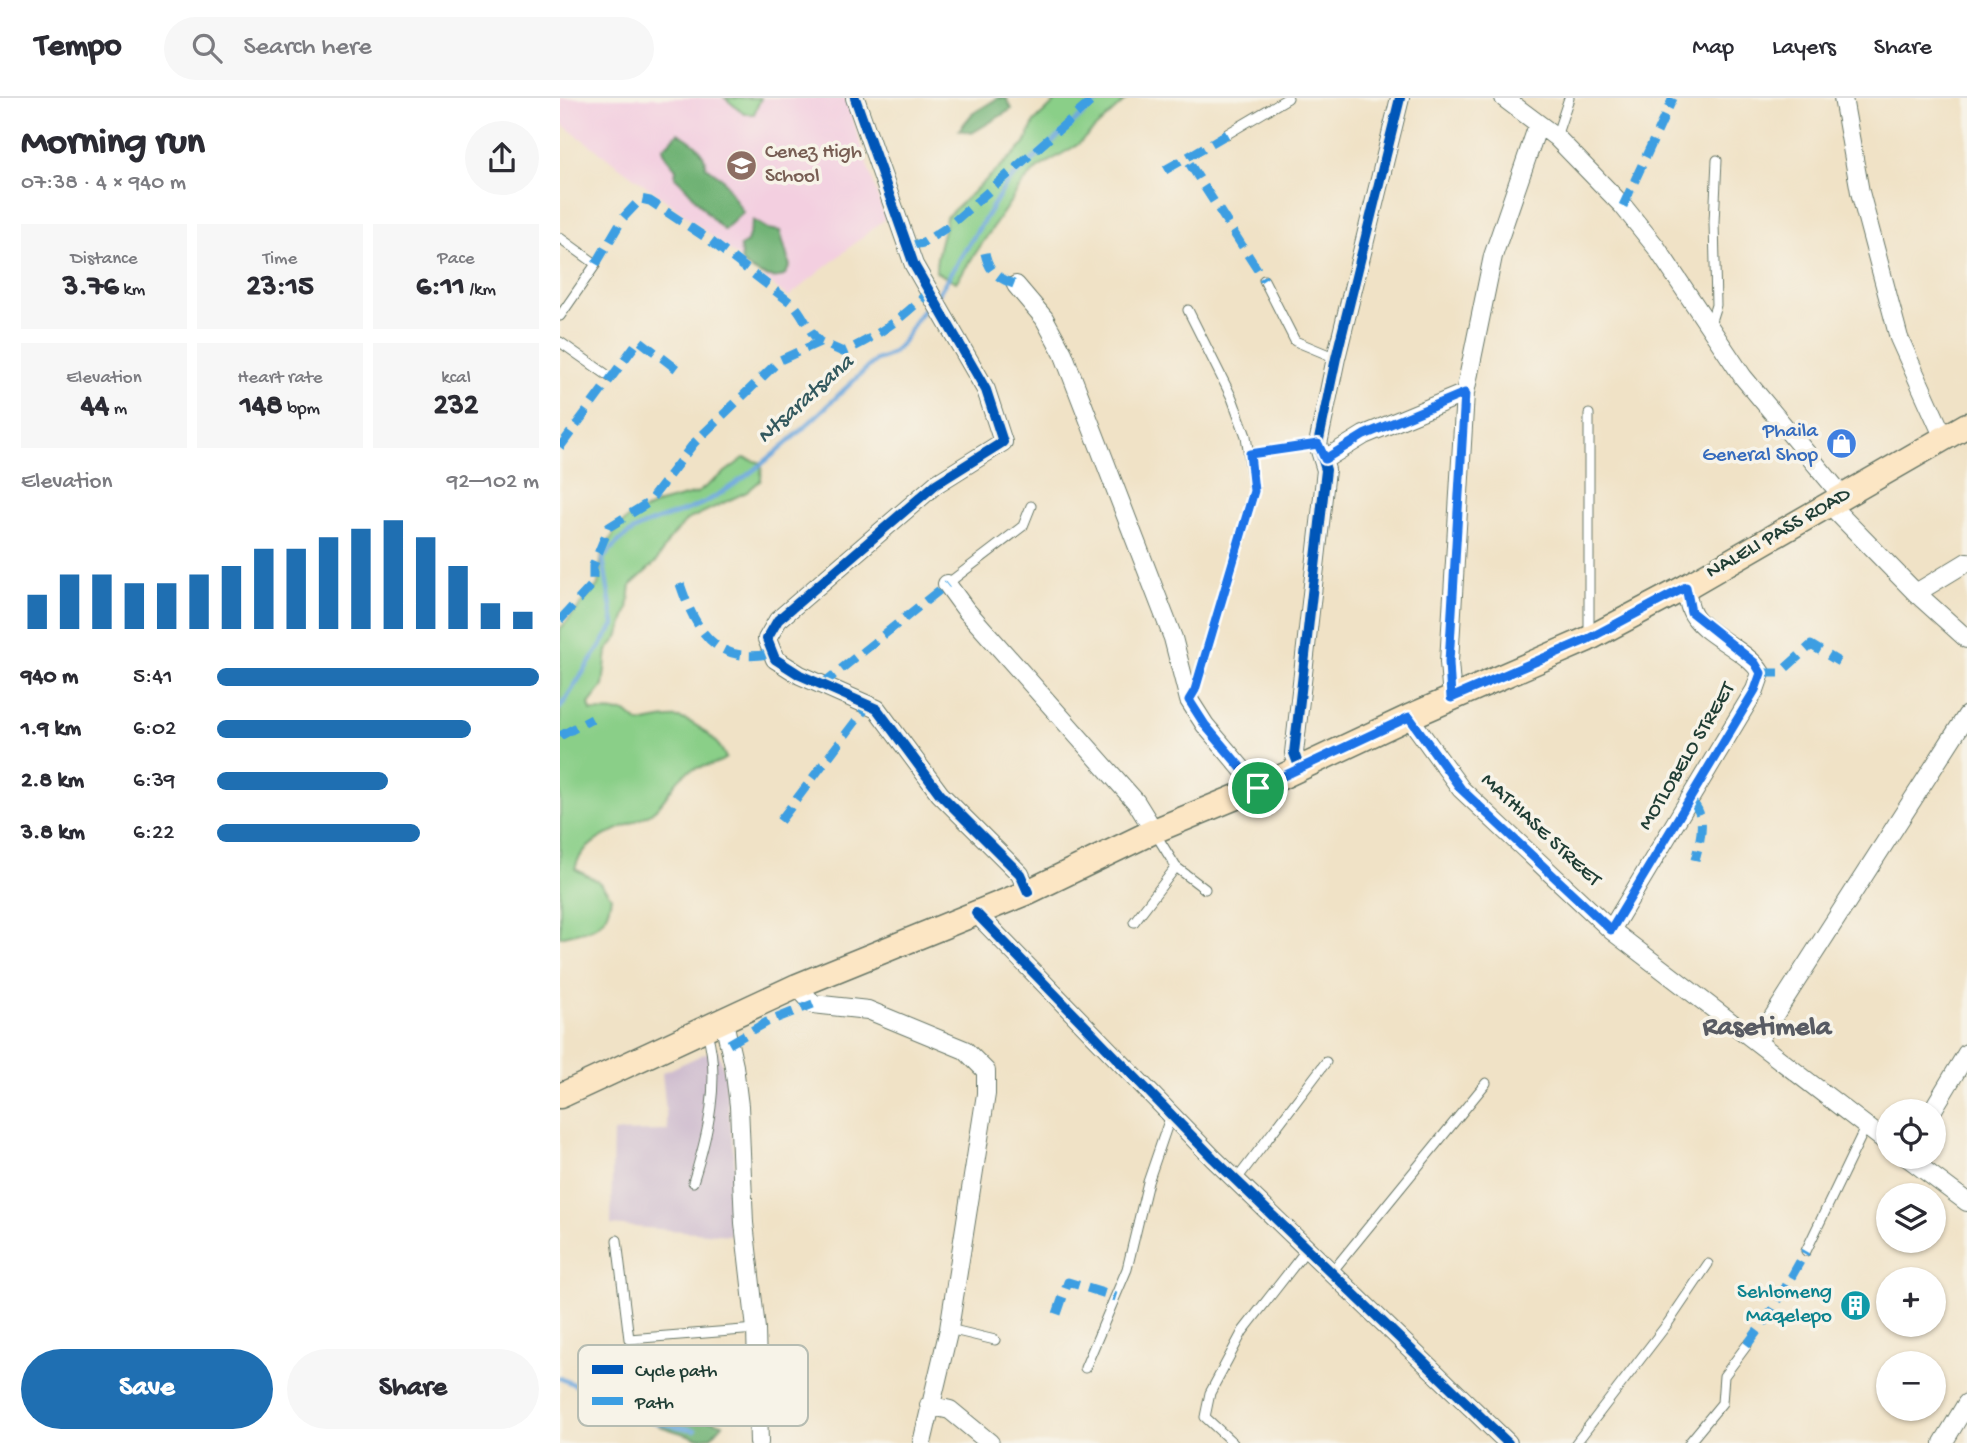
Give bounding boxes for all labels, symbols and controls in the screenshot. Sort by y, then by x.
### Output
search box [164,17,654,80]
text: Tempo [35,29,122,67]
icon: search [188,29,226,67]
text: Search here [244,33,372,64]
text: Map [1692,34,1734,63]
text: Layers [1772,34,1836,63]
text: Share [1874,34,1932,63]
button: share [465,121,539,195]
text: Morning run [21,122,205,166]
place label: Cenez High School [765,141,862,190]
school or university icon: Cenez High School [725,148,759,182]
text: 07:38 · 4 × 940 m [21,170,186,197]
text: Distance [70,248,138,271]
text: Time [263,248,297,271]
text: Pace [437,248,475,271]
text: 3.76 [63,271,119,306]
text: 23:15 [246,271,314,306]
text: 6:11 [416,271,465,306]
text: km [119,279,145,302]
text: /km [465,279,496,302]
water label: Ntsaratsana [752,349,861,450]
text: Elevation [66,367,142,390]
text: Heart rate [237,367,323,390]
text: kcal [441,367,471,390]
text: 44 [81,390,109,425]
text: 148 [240,390,283,425]
text: 232 [434,390,479,425]
text: m [109,398,127,421]
text: bpm [283,398,320,421]
place label: Phaila General Shop [1702,420,1819,469]
shop icon: Phaila General Shop [1824,427,1858,461]
text: Elevation [21,469,112,496]
text: 92–102 m [447,469,539,496]
street label: NALELI PASS ROAD [1702,482,1856,586]
text: 940 m [21,664,78,691]
text: 5:41 [133,664,173,691]
street label: MOTLOBELO STREET [1634,678,1742,835]
text: 1.9 km [21,716,81,743]
text: 6:02 [133,716,176,743]
pin [1228,758,1288,818]
text: 2.8 km [21,768,84,795]
text: 6:39 [133,768,175,795]
icon: arrive [1239,769,1277,807]
street label: MATHIASE STREET [1475,769,1606,894]
text: 3.8 km [21,820,85,847]
text: 6:22 [133,820,174,847]
district label: Rasetimela [1702,1012,1833,1045]
map controls [1876,1099,1946,1421]
button: locate [1876,1099,1946,1169]
button: layers [1876,1183,1946,1253]
button: + [1876,1267,1946,1337]
place label: Sehlomeng Maqelepo [1737,1281,1832,1330]
building icon: Sehlomeng Maqelepo [1838,1288,1872,1322]
legend [578,1345,808,1426]
button: Save [21,1349,273,1429]
button: Share [287,1349,539,1429]
button: − [1876,1351,1946,1421]
text: Cycle path [635,1361,717,1384]
text: Path [634,1393,674,1416]

